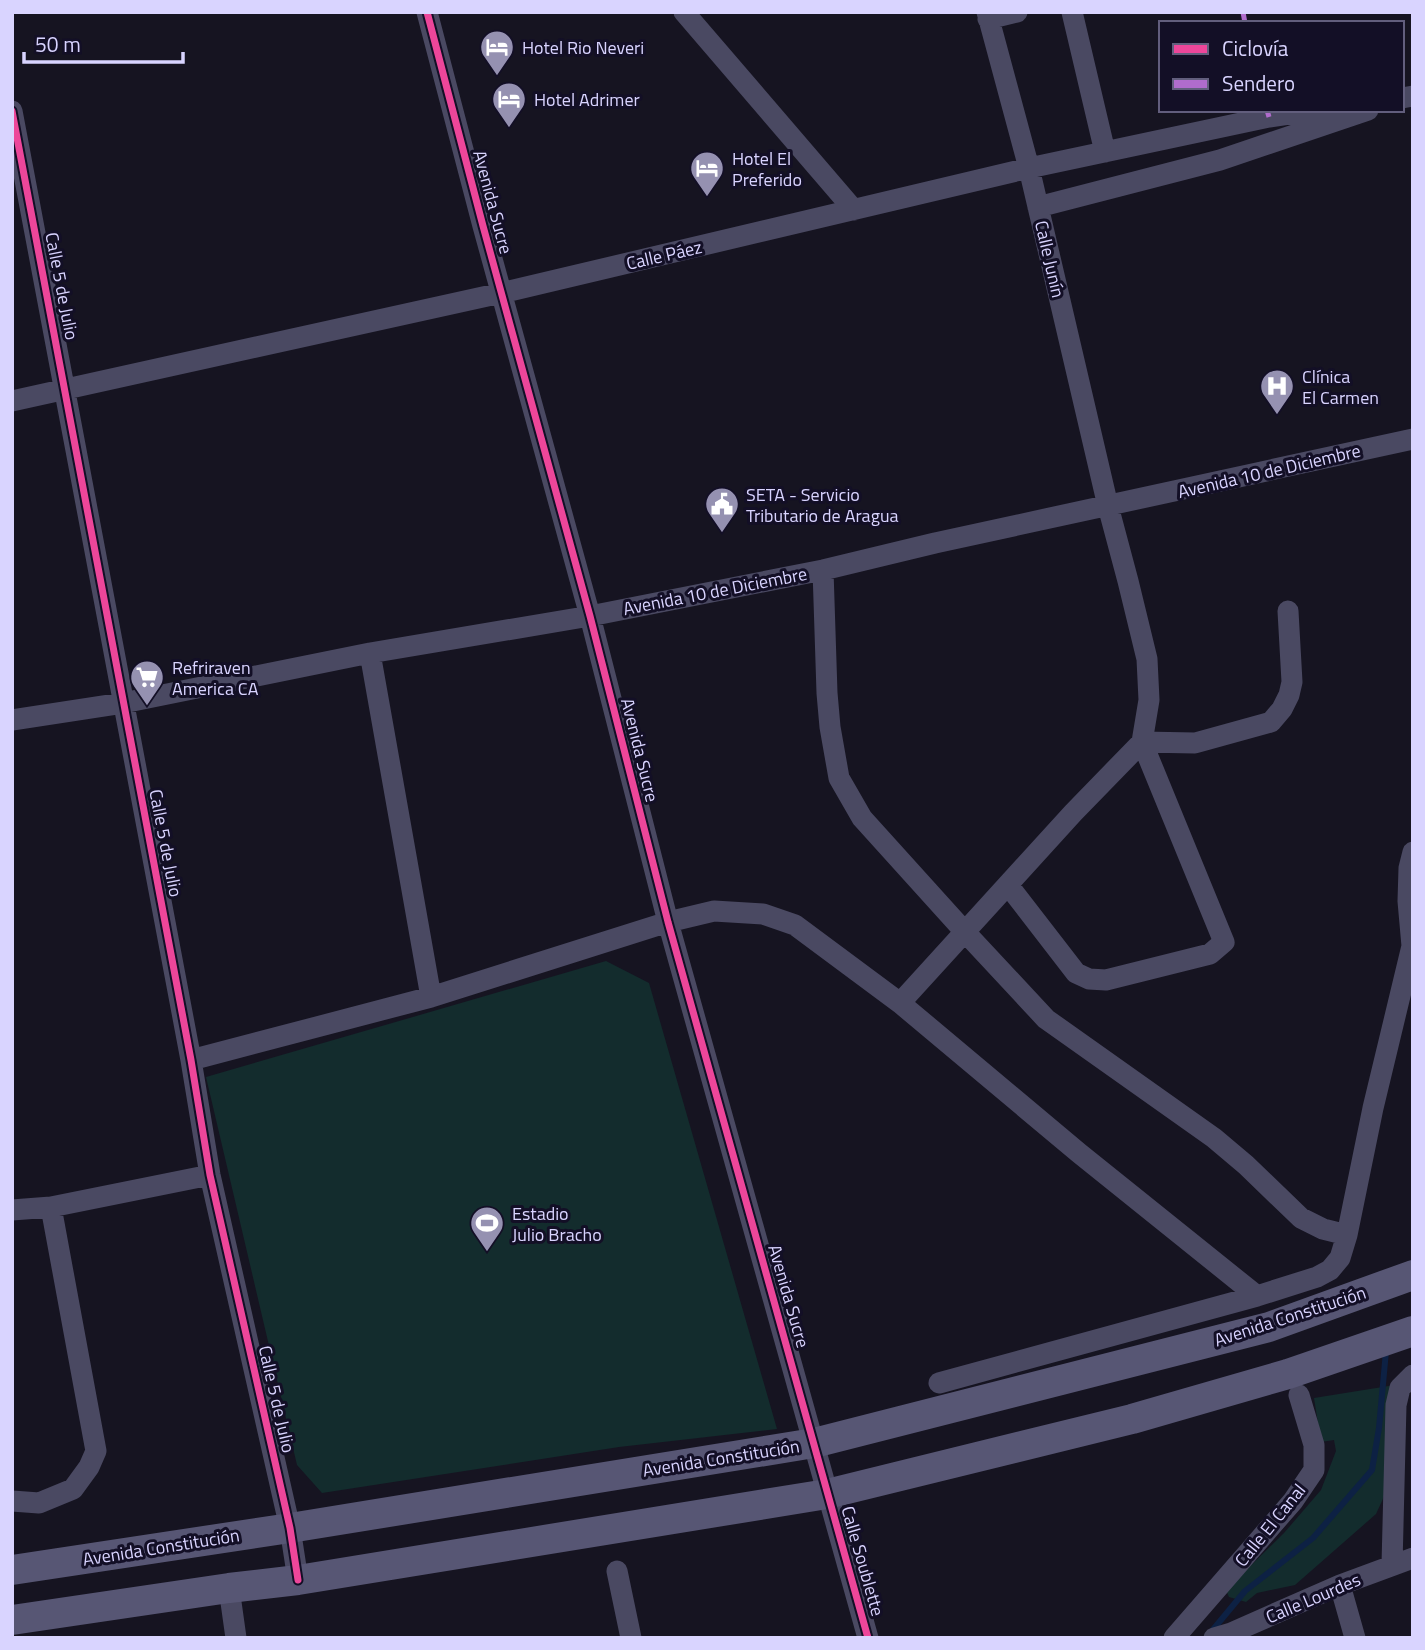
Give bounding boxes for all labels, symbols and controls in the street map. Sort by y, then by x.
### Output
scale bar [24,21,184,65]
legend [1159,21,1404,112]
text: 50 m [35,28,81,60]
hotel icon: Hotel Rio Neveri [478,28,516,77]
text: Ciclovía [1222,32,1289,64]
place label: Hotel Rio Neveri [522,34,644,61]
text: Sendero [1222,67,1295,99]
hotel icon: Hotel Adrimer [490,80,528,129]
place label: Hotel Adrimer [534,86,640,113]
place label: Hotel El Preferido [732,145,802,193]
street label: Avenida Sucre [466,147,520,257]
hotel icon: Hotel El Preferido [688,149,726,198]
street label: Calle Junín [1028,218,1072,300]
street label: Calle 5 de Julio [38,230,86,342]
street label: Calle Páez [623,233,705,277]
place label: Clínica El Carmen [1302,363,1379,411]
hospital icon: Clínica El Carmen [1258,367,1296,416]
street label: Avenida 10 de Diciembre [1175,437,1363,505]
place label: SETA - Servicio Tributario de Aragua [746,481,898,529]
public building icon: SETA - Servicio Tributario de Aragua [703,485,741,534]
street label: Avenida 10 de Diciembre [621,560,809,622]
place label: Refriraven America CA [172,654,259,702]
supermarket icon: Refriraven America CA [128,658,166,707]
street label: Avenida Sucre [614,695,666,805]
street label: Calle 5 de Julio [142,787,190,899]
place label: Estadio Julio Bracho [512,1200,602,1248]
sports icon: Estadio Julio Bracho [468,1204,506,1253]
street label: Avenida Sucre [761,1241,817,1351]
street label: Avenida Constitución [1211,1279,1369,1353]
street label: Calle 5 de Julio [252,1343,302,1455]
street label: Avenida Constitución [641,1432,801,1484]
street label: Calle El Canal [1228,1478,1312,1572]
street label: Calle Soublette [834,1503,892,1619]
street label: Avenida Constitución [81,1521,241,1573]
street label: Calle Lourdes [1261,1566,1365,1630]

